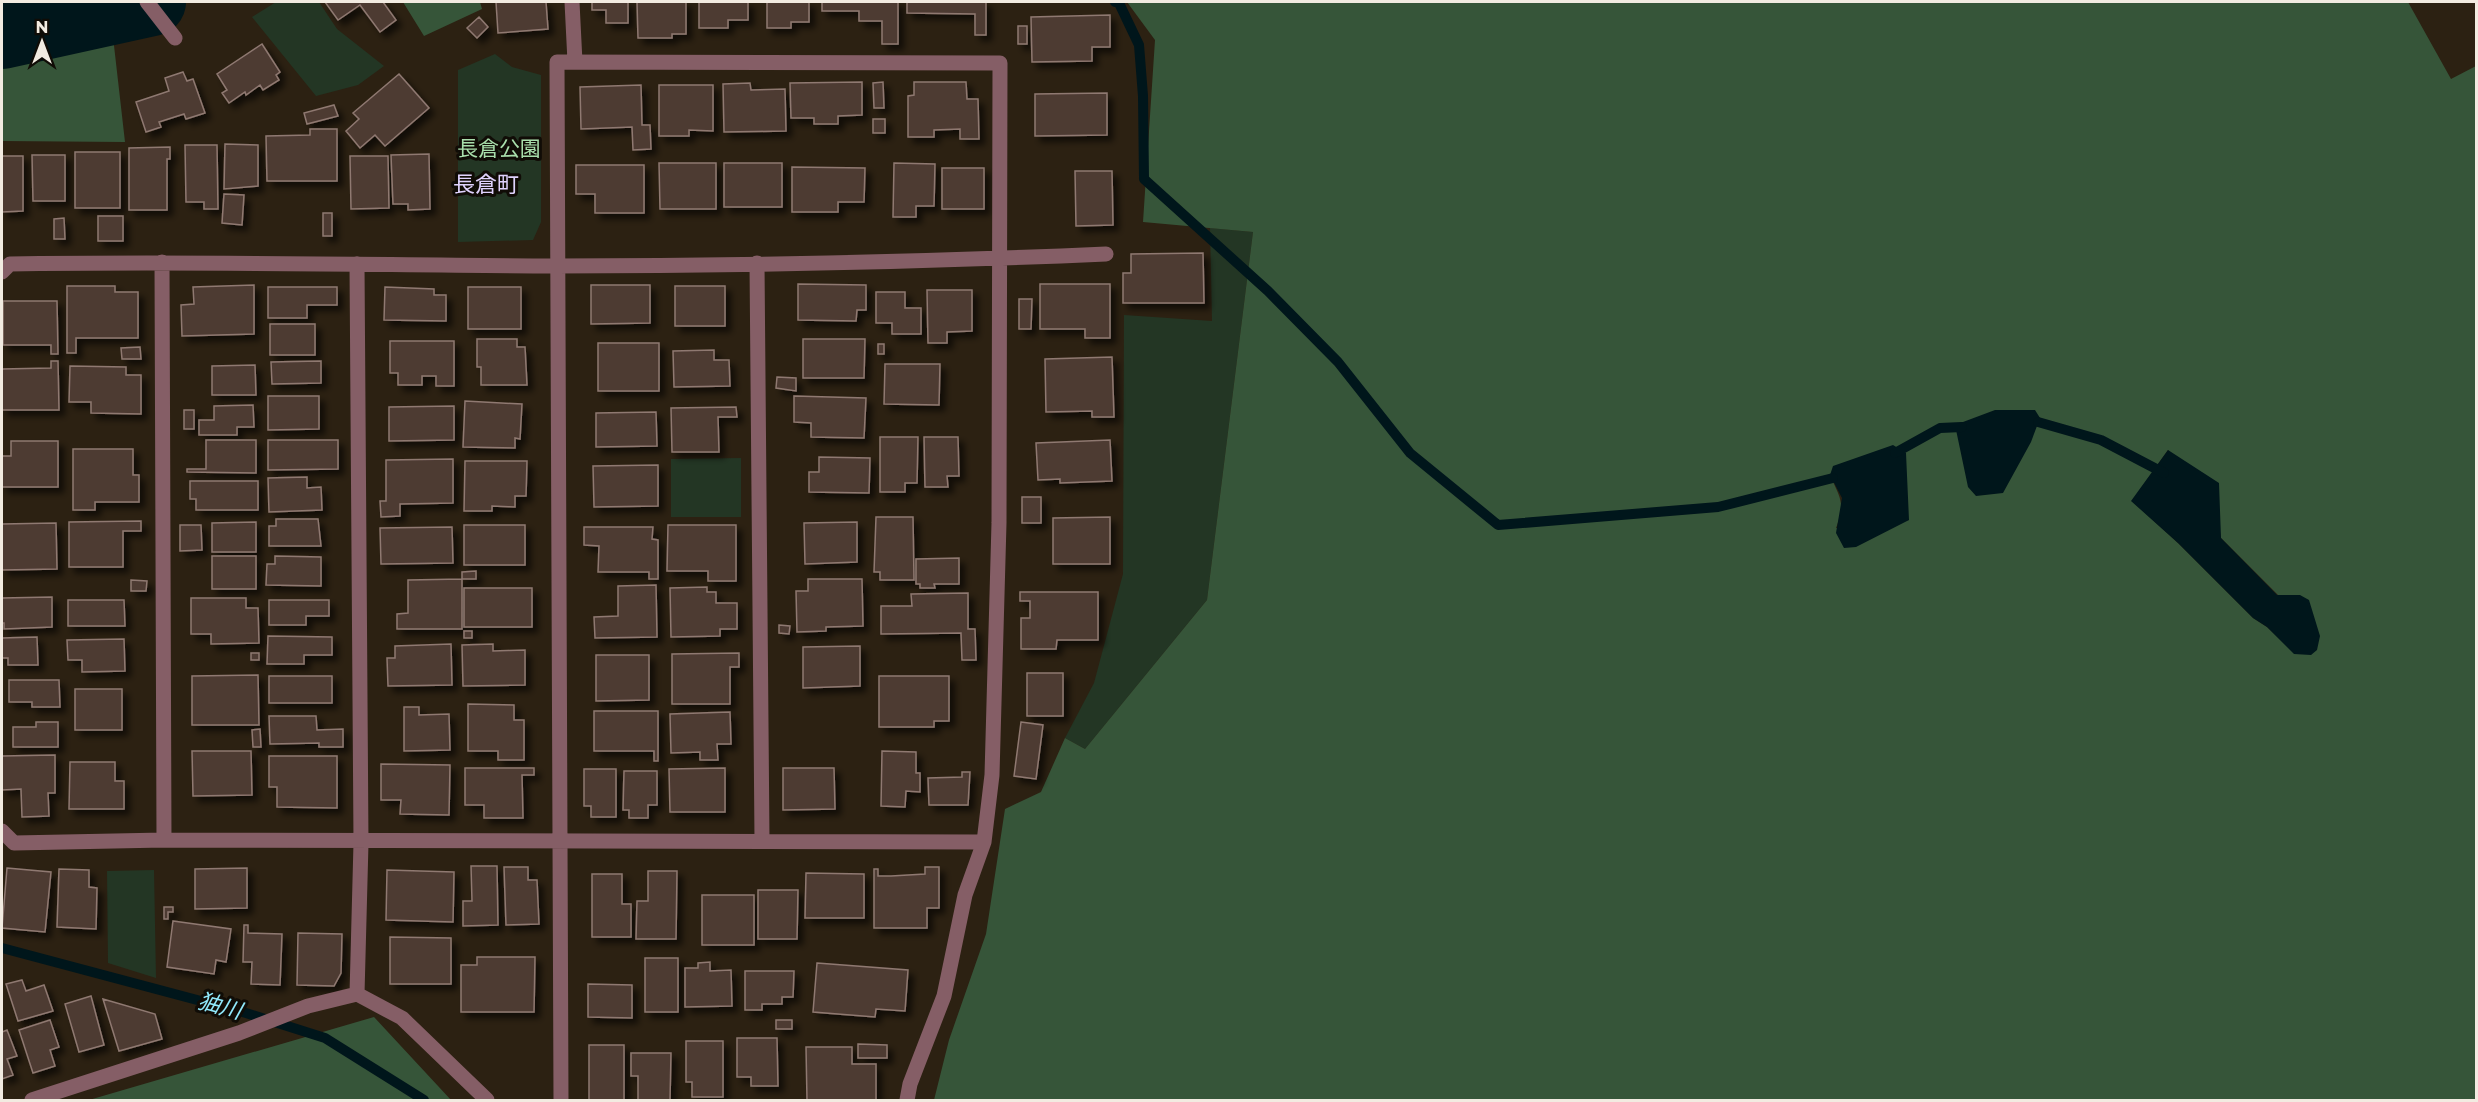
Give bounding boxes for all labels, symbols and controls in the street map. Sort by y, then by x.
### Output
north arrow [12,12,72,72]
text: N [36,18,48,37]
park label: 長倉公園 [457,136,541,161]
district label: 長倉町 [453,171,519,198]
water label: 㹨川 [195,987,247,1025]

